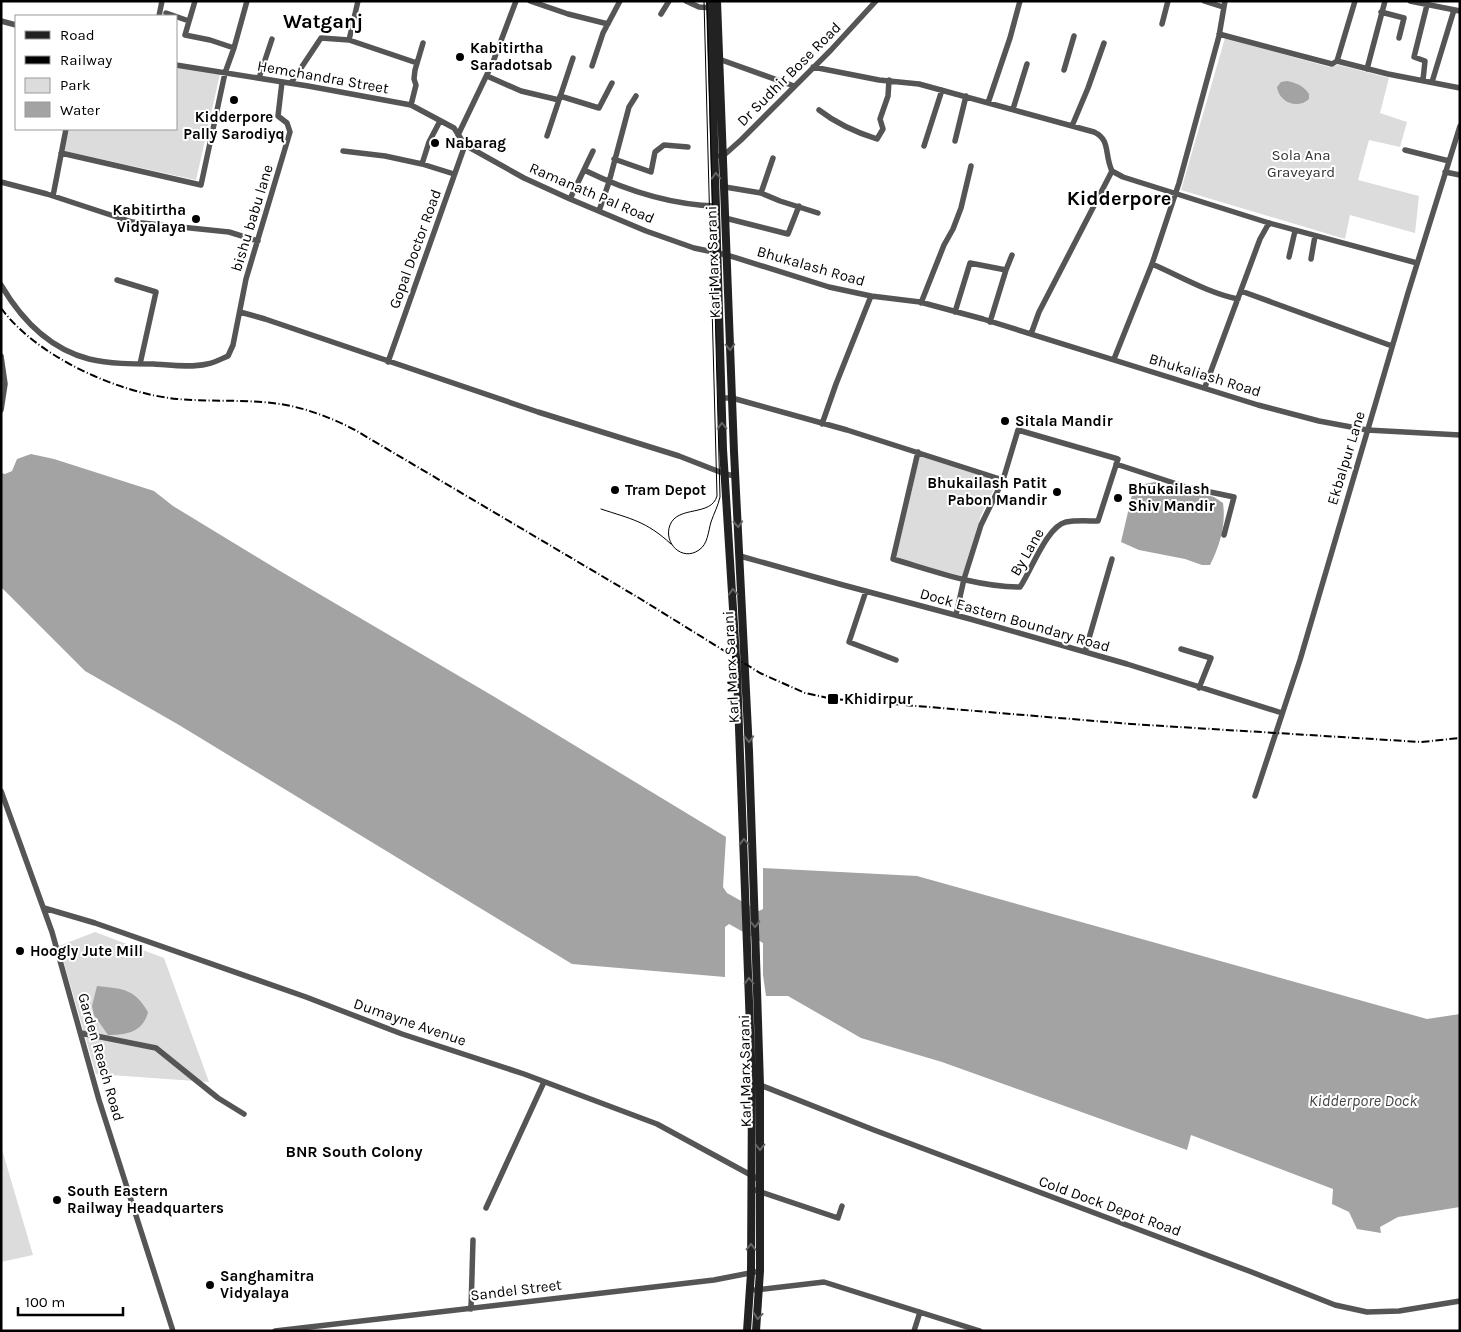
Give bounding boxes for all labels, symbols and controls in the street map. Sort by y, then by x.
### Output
district label: Watganj [283,10,363,33]
legend [15,15,178,130]
street label: Dr Sudhir Bose Road [733,18,845,130]
text: Road [60,26,95,44]
place label: Kabitirtha Saradotsab [470,39,553,74]
text: Railway [60,51,112,69]
marker: Kabitirtha Saradotsab [454,51,466,63]
street label: Hemchandra Street [256,57,390,97]
text: Park [60,76,90,94]
marker: Kidderpore Pally Sarodiyq [228,94,240,106]
text: Water [60,101,101,119]
place label: Kidderpore Pally Sarodiyq [183,108,285,143]
place label: Nabarag [445,134,506,152]
marker: Nabarag [429,137,441,149]
park label: Sola Ana Graveyard [1267,146,1335,181]
street label: Ramanath Pal Road [527,159,657,227]
street label: bishu babu lane [227,162,277,274]
one-way arrow [711,172,721,180]
street label: Gopal Doctor Road [385,187,445,311]
district label: Kidderpore [1067,187,1171,210]
place label: Kabitirtha Vidyalaya [113,201,186,236]
street label: Karl Marx Sarani [702,205,724,319]
marker: Kabitirtha Vidyalaya [190,213,202,225]
street label: Bhukalash Road [755,242,867,290]
one-way arrow [725,344,735,351]
street label: Bhukaliash Road [1147,349,1263,401]
street label: Ekbalpur Lane [1323,409,1369,507]
place label: Sitala Mandir [1015,412,1113,430]
marker: Sitala Mandir [999,415,1011,427]
one-way arrow [717,422,728,430]
place label: Bhukailash Patit Pabon Mandir [927,474,1047,509]
place label: Bhukailash Shiv Mandir [1128,480,1215,515]
place label: Tram Depot [625,481,706,499]
marker: Tram Depot [609,484,621,496]
marker: Bhukailash Patit Pabon Mandir [1051,486,1063,498]
marker: Bhukailash Shiv Mandir [1112,492,1124,504]
one-way arrow [732,521,743,529]
street label: By Lane [1006,525,1048,579]
street label: Dock Eastern Boundary Road [918,584,1112,656]
one-way arrow [727,588,738,596]
street label: Karl Marx Sarani [719,610,743,724]
place label: Khidirpur [844,690,913,708]
marker: Khidirpur [826,692,840,706]
one-way arrow [743,735,754,743]
one-way arrow [739,837,749,845]
one-way arrow [749,920,760,928]
place label: Hoogly Jute Mill [30,942,143,960]
marker: Hoogly Jute Mill [14,945,26,957]
one-way arrow [743,977,754,985]
street label: Garden Reach Road [74,991,128,1123]
street label: Dumayne Avenue [351,994,469,1050]
street label: Karl Marx Sarani [735,1014,755,1128]
water label: Kidderpore Dock [1309,1091,1418,1110]
district label: BNR South Colony [286,1142,422,1161]
one-way arrow [755,1144,765,1151]
street label: Cold Dock Depot Road [1036,1172,1184,1240]
place label: South Eastern Railway Headquarters [67,1182,224,1217]
marker: South Eastern Railway Headquarters [51,1194,63,1206]
one-way arrow [746,1243,756,1250]
place label: Sanghamitra Vidyalaya [220,1267,314,1302]
street label: Sandel Street [469,1275,563,1305]
marker: Sanghamitra Vidyalaya [204,1279,216,1291]
scale bar [18,1284,122,1316]
text: 100 m [25,1293,65,1311]
one-way arrow [752,1312,763,1320]

